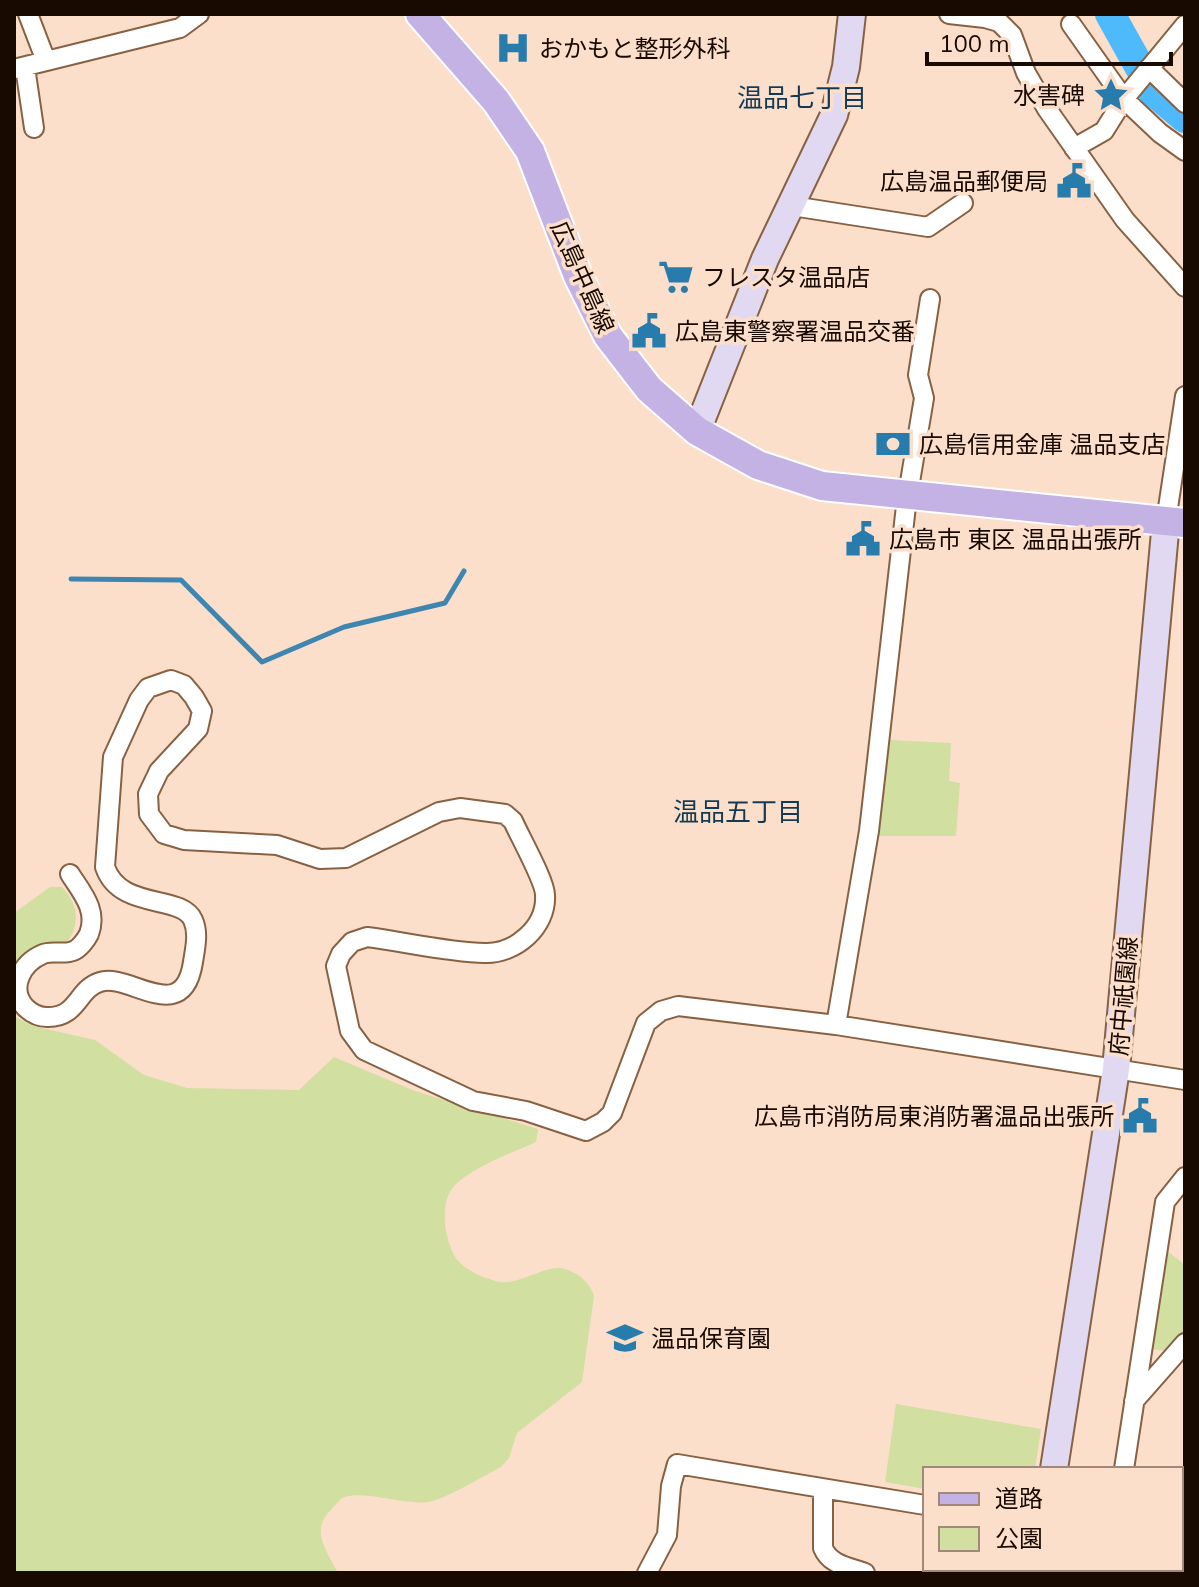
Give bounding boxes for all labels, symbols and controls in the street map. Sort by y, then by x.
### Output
scale bar [927,16,1171,66]
text: 100 m [939,28,1010,58]
hospital icon: おかもと整形外科 [494,29,532,67]
place label: おかもと整形外科 [539,33,731,63]
place icon: 水害碑 [1092,76,1130,114]
place label: 水害碑 [1013,80,1085,110]
district label: 温品七丁目 [737,81,867,114]
public building icon: 広島温品郵便局 [1055,162,1093,200]
place label: 広島温品郵便局 [880,166,1048,196]
street label: 広島中島線 [545,216,621,338]
supermarket icon: フレスタ温品店 [657,258,695,296]
place label: フレスタ温品店 [702,262,870,292]
public building icon: 広島東警察署温品交番 [630,312,668,350]
place label: 広島東警察署温品交番 [675,316,915,346]
bank icon: 広島信用金庫 温品支店 [874,425,912,463]
place label: 広島信用金庫 温品支店 [919,429,1165,459]
public building icon: 広島市 東区 温品出張所 [844,520,882,558]
place label: 広島市 東区 温品出張所 [889,524,1142,554]
district label: 温品五丁目 [673,795,803,828]
street label: 府中祇園線 [1103,935,1143,1057]
public building icon: 広島市消防局東消防署温品出張所 [1121,1097,1159,1135]
place label: 広島市消防局東消防署温品出張所 [754,1101,1114,1131]
school or university icon: 温品保育園 [606,1319,644,1357]
place label: 温品保育園 [651,1323,771,1353]
legend [923,1467,1183,1571]
text: 道路 [995,1483,1043,1513]
text: 公園 [995,1523,1043,1553]

